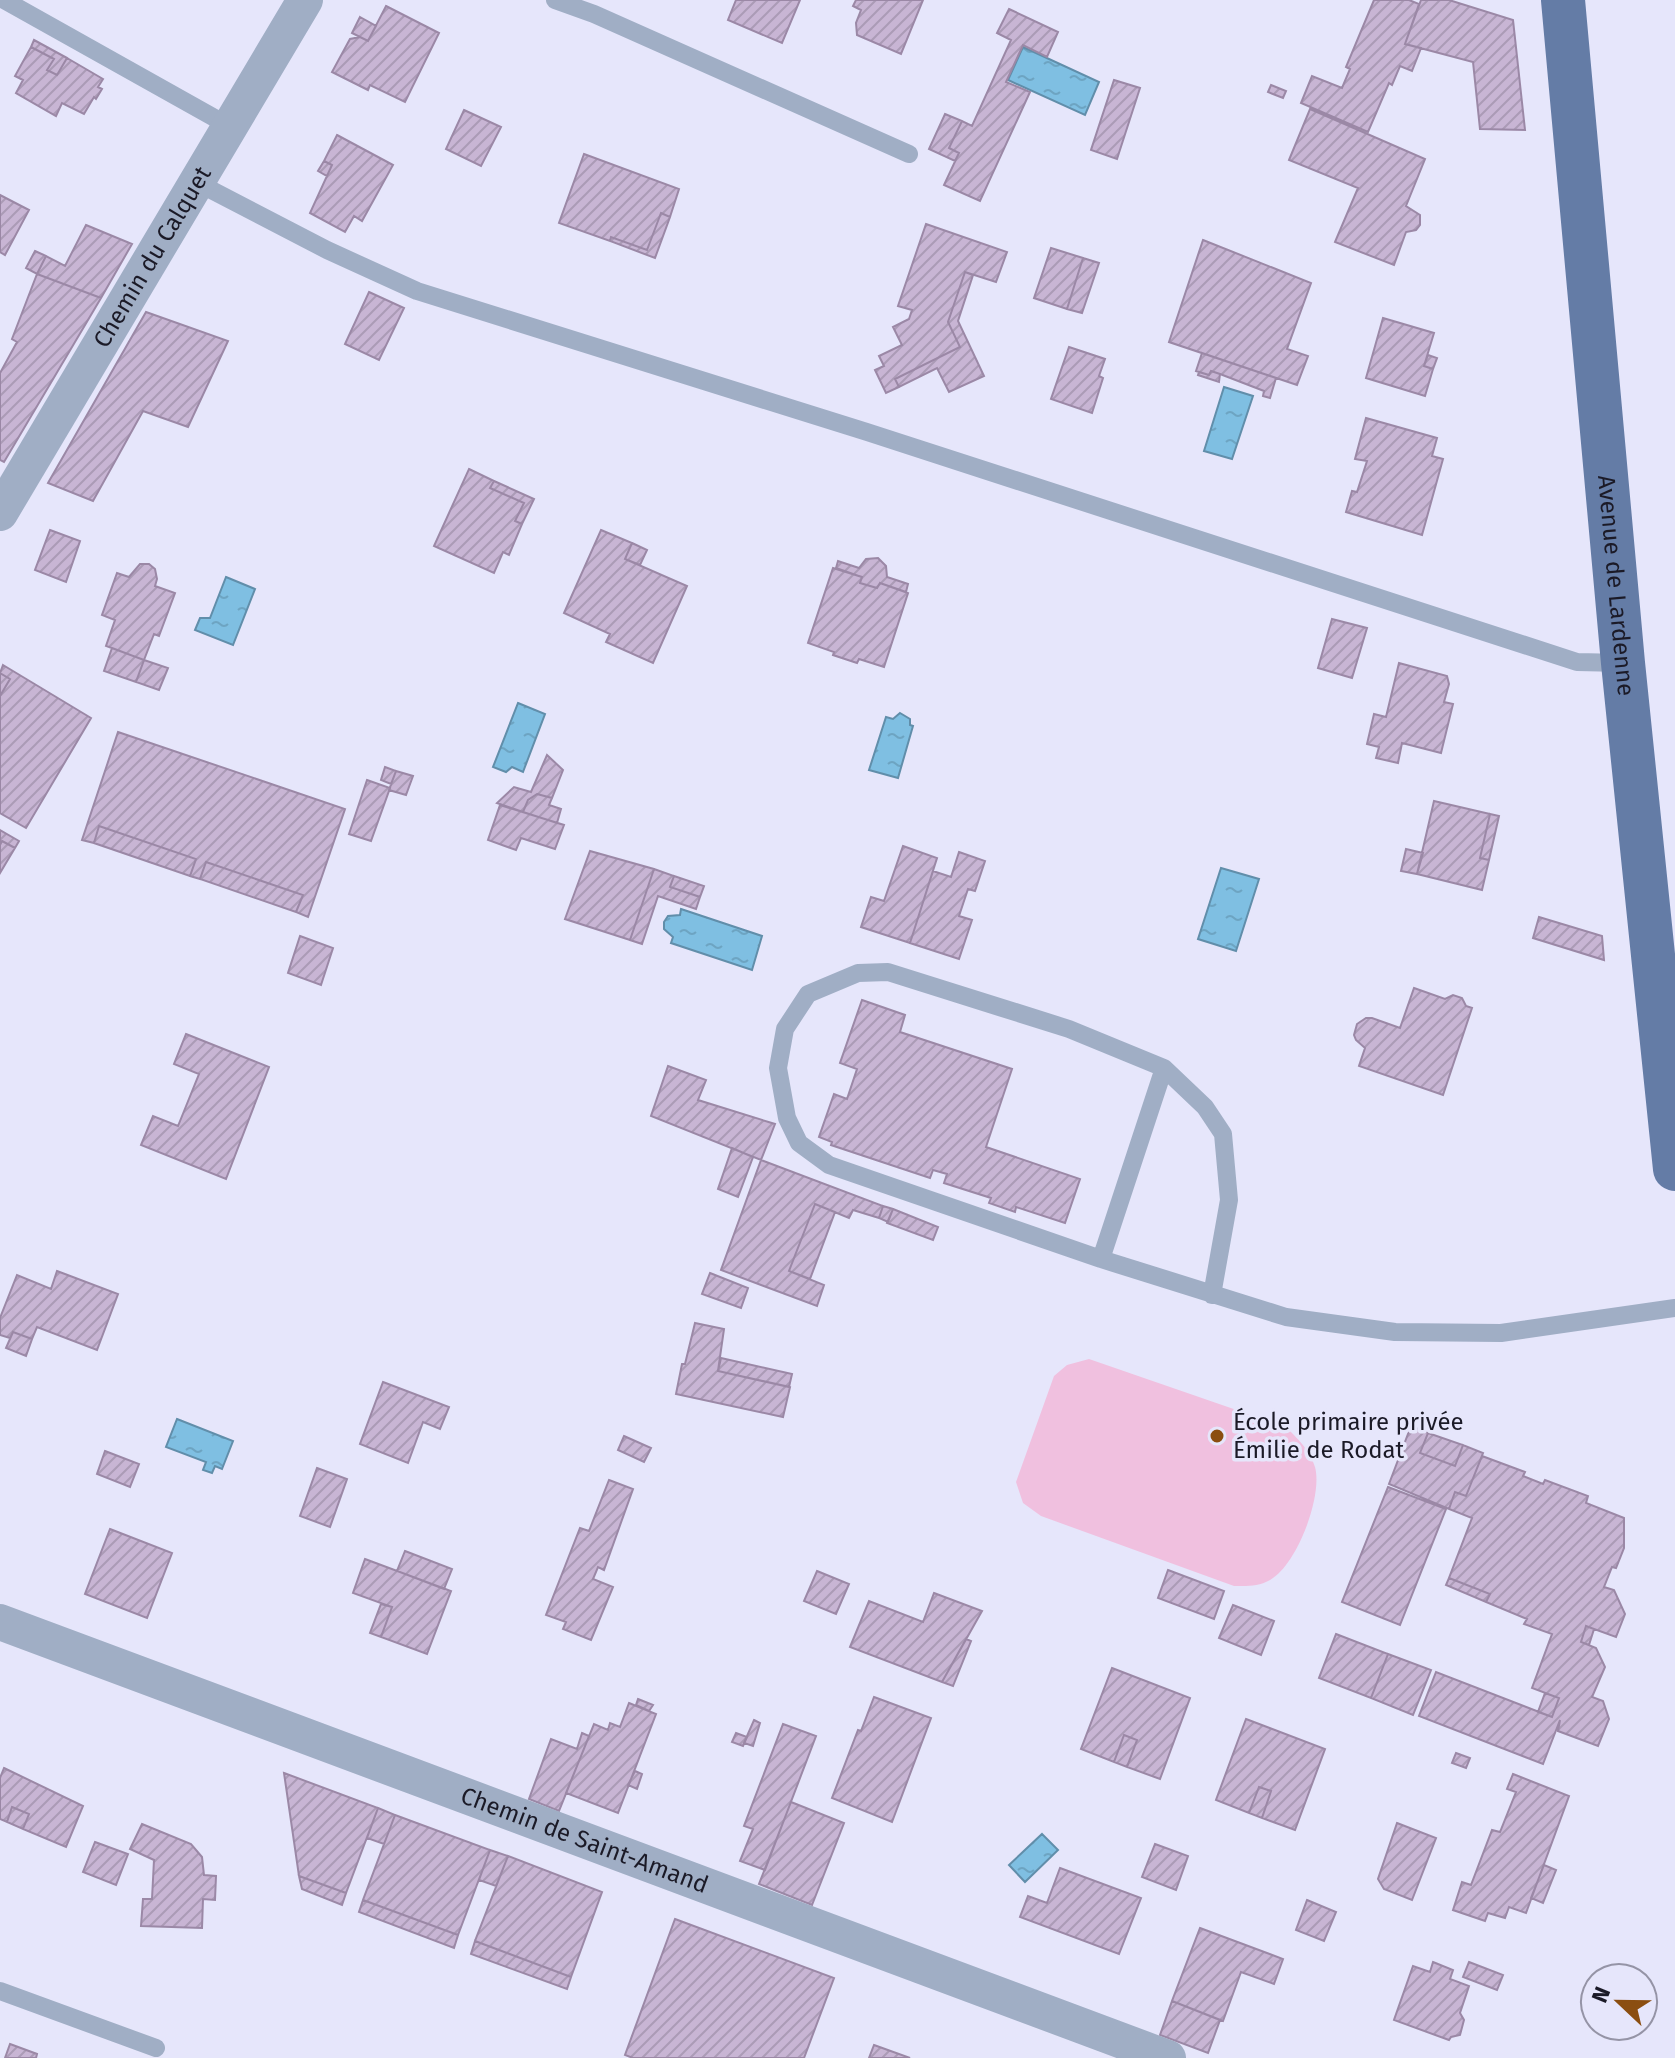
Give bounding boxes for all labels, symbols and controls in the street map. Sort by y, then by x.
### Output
street label: Chemin du Calquet [88,161,217,353]
street label: Avenue de Lardenne [1592,474,1640,698]
place label: École primaire privée Émilie de Rodat [1233,1407,1464,1464]
marker: École primaire privée Émilie de Rodat [1208,1427,1226,1445]
street label: Chemin de Saint-Amand [457,1781,712,1899]
north arrow [1579,1962,1659,2042]
text: N [1586,1983,1616,2007]

